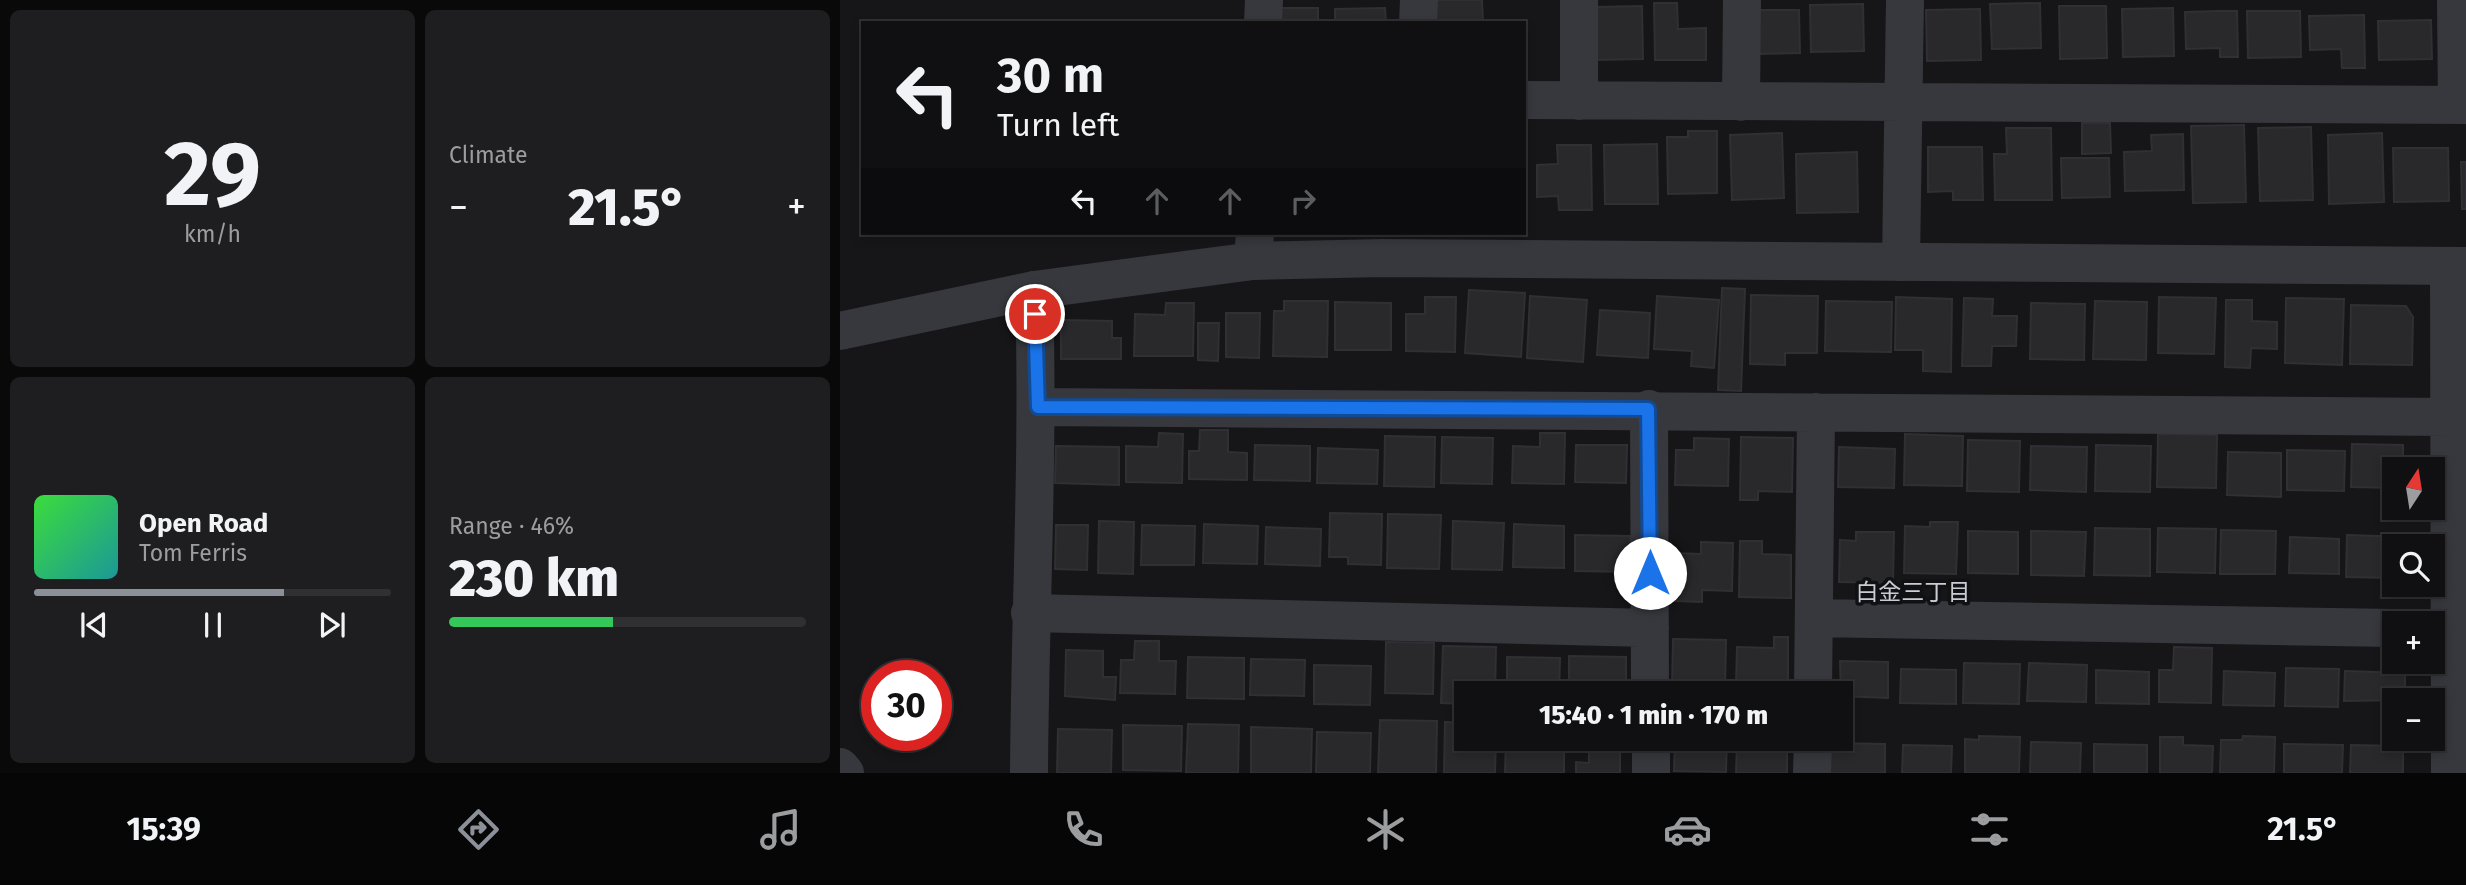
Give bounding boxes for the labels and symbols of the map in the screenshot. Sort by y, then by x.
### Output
pin [1005,284,1065,344]
north arrow [2382,457,2445,520]
position arrow [1613,536,1687,610]
district label: 白金三丁目 [1856,578,1971,606]
speed limit sign: 30 [861,660,952,751]

